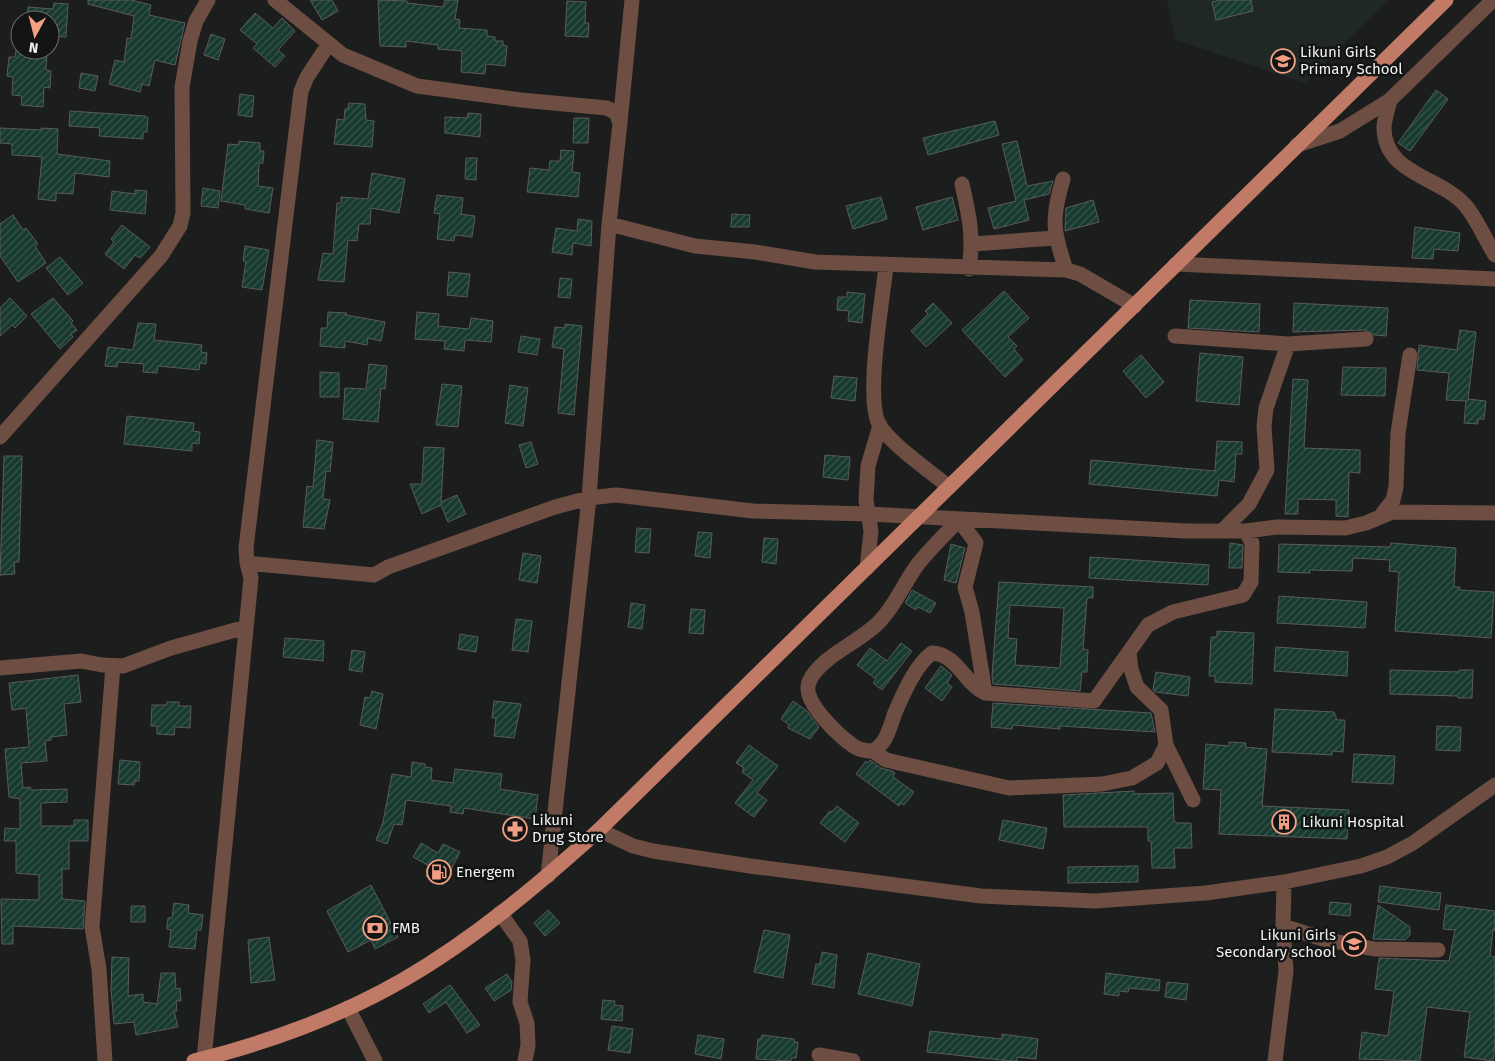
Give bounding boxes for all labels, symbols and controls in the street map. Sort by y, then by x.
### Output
north arrow [10,10,60,60]
text: N [28,38,39,56]
place label: Likuni Girls Primary School [1300,43,1403,78]
school or university icon: Likuni Girls Primary School [1270,48,1296,74]
building icon: Likuni Hospital [1271,809,1297,835]
place label: Likuni Drug Store [532,811,604,846]
place label: Likuni Hospital [1302,813,1404,831]
pharmacy icon: Likuni Drug Store [502,816,528,842]
fuel station icon: Energem [426,859,452,885]
place label: Energem [456,863,515,881]
bank icon: FMB [362,915,388,941]
place label: FMB [392,919,420,937]
place label: Likuni Girls Secondary school [1216,926,1337,961]
school or university icon: Likuni Girls Secondary school [1341,931,1367,957]

